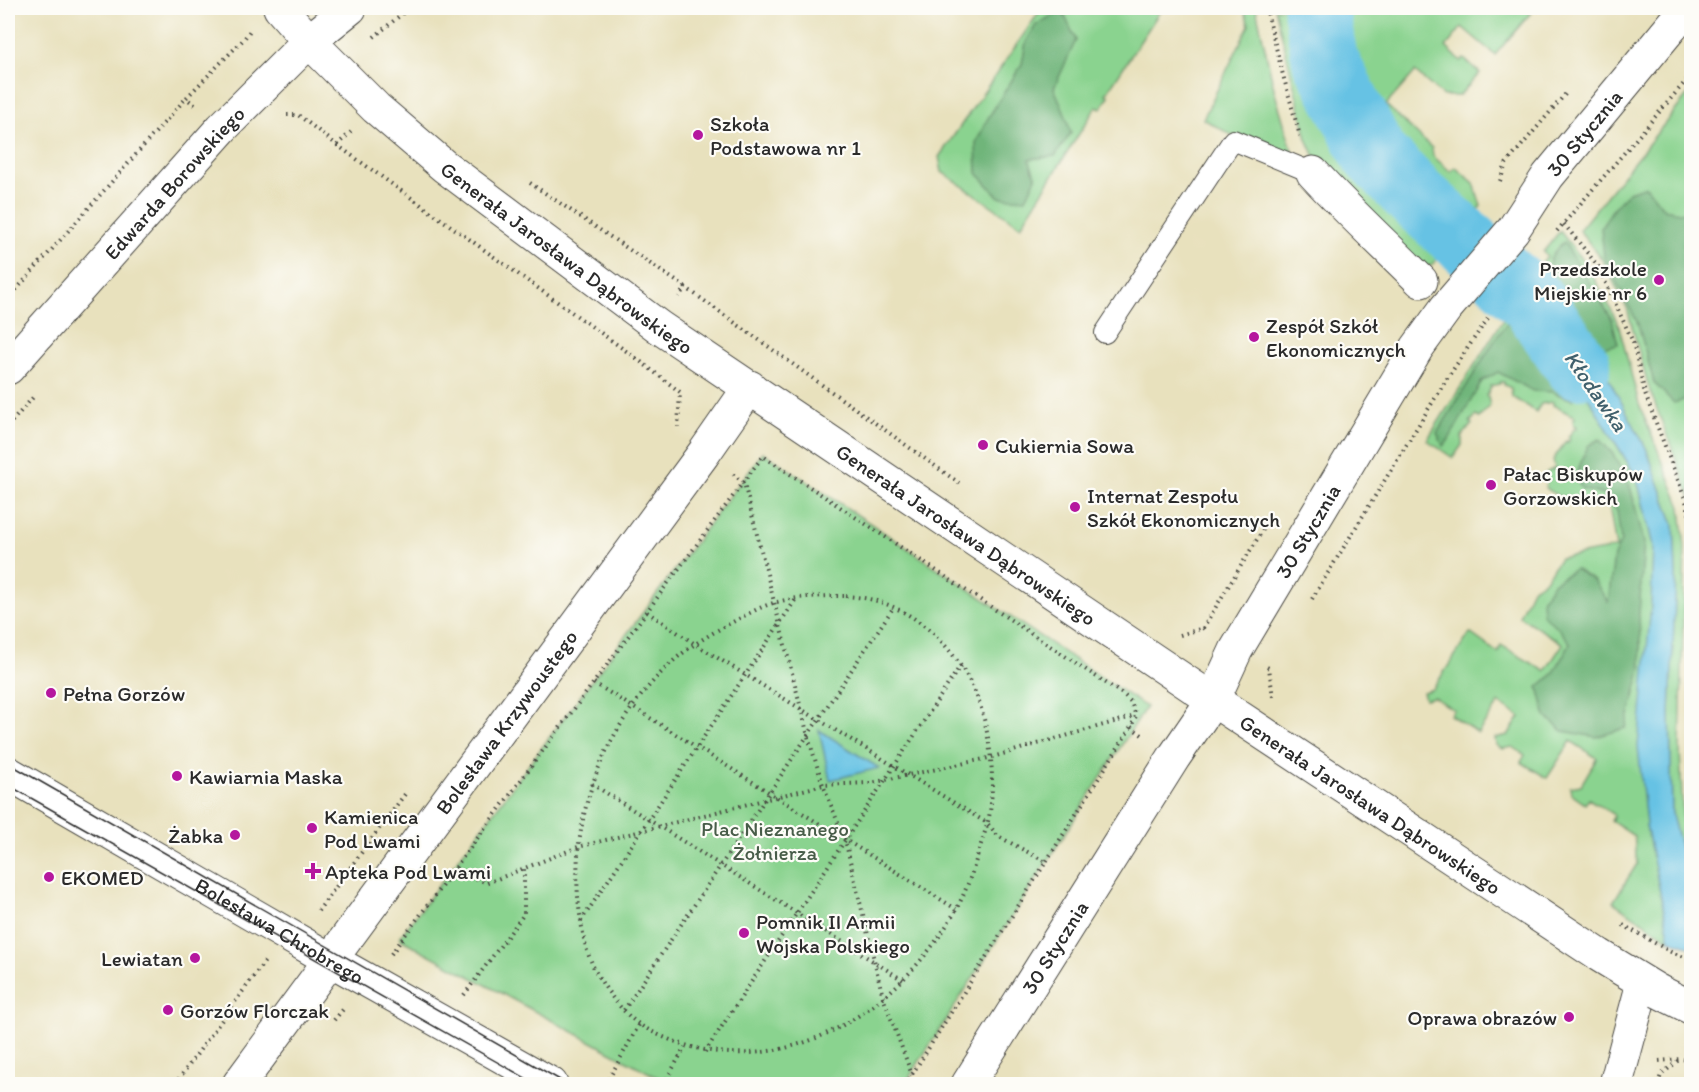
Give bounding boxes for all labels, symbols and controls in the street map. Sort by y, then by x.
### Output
street label: 30 Stycznia [1541,84,1627,181]
street label: Edwarda Borowskiego [99,101,249,264]
place label: Szkoła Podstawowa nr 1 [710,111,861,160]
marker: Szkoła Podstawowa nr 1 [691,128,705,142]
street label: Generała Jarosława Dąbrowskiego [436,156,698,359]
place label: Przedszkole Miejskie nr 6 [1534,256,1647,305]
marker: Przedszkole Miejskie nr 6 [1652,273,1666,287]
place label: Zespół Szkół Ekonomicznych [1266,313,1406,362]
marker: Zespół Szkół Ekonomicznych [1247,330,1261,344]
water label: Kłodawka [1558,345,1634,437]
place label: Cukiernia Sowa [995,433,1134,458]
street label: Generała Jarosława Dąbrowskiego [832,438,1101,630]
marker: Cukiernia Sowa [976,438,990,452]
place label: Pałac Biskupów Gorzowskich [1503,461,1643,510]
marker: Pałac Biskupów Gorzowskich [1484,478,1498,492]
street label: 30 Stycznia [1270,479,1345,582]
place label: Internat Zespołu Szkół Ekonomicznych [1087,483,1280,532]
marker: Internat Zespołu Szkół Ekonomicznych [1068,500,1082,514]
street label: Bolesława Krzywoustego [430,625,582,819]
place label: Pełna Gorzów [63,681,185,706]
marker: Pełna Gorzów [44,686,58,700]
street label: Generała Jarosława Dąbrowskiego [1235,709,1506,899]
place label: Kawiarnia Maska [189,764,343,789]
marker: Kawiarnia Maska [170,769,184,783]
place label: Kamienica Pod Lwami [324,804,421,853]
park label: Plac Nieznanego Żołnierza [701,816,849,865]
marker: Kamienica Pod Lwami [305,821,319,835]
place label: Żabka [168,823,223,848]
marker: Żabka [228,828,242,842]
place label: Apteka Pod Lwami [325,859,491,884]
marker: Apteka Pod Lwami [306,864,320,878]
place label: EKOMED [61,865,144,890]
marker: EKOMED [42,870,56,884]
street label: Bolesława Chrobrego [191,872,369,989]
street label: 30 Stycznia [1016,896,1093,998]
place label: Pomnik II Armii Wojska Polskiego [756,909,910,958]
marker: Pomnik II Armii Wojska Polskiego [737,926,751,940]
place label: Lewiatan [101,946,183,971]
marker: Lewiatan [188,951,202,965]
place label: Gorzów Florczak [180,998,329,1023]
marker: Gorzów Florczak [161,1003,175,1017]
place label: Oprawa obrazów [1407,1005,1557,1030]
marker: Oprawa obrazów [1562,1010,1576,1024]

